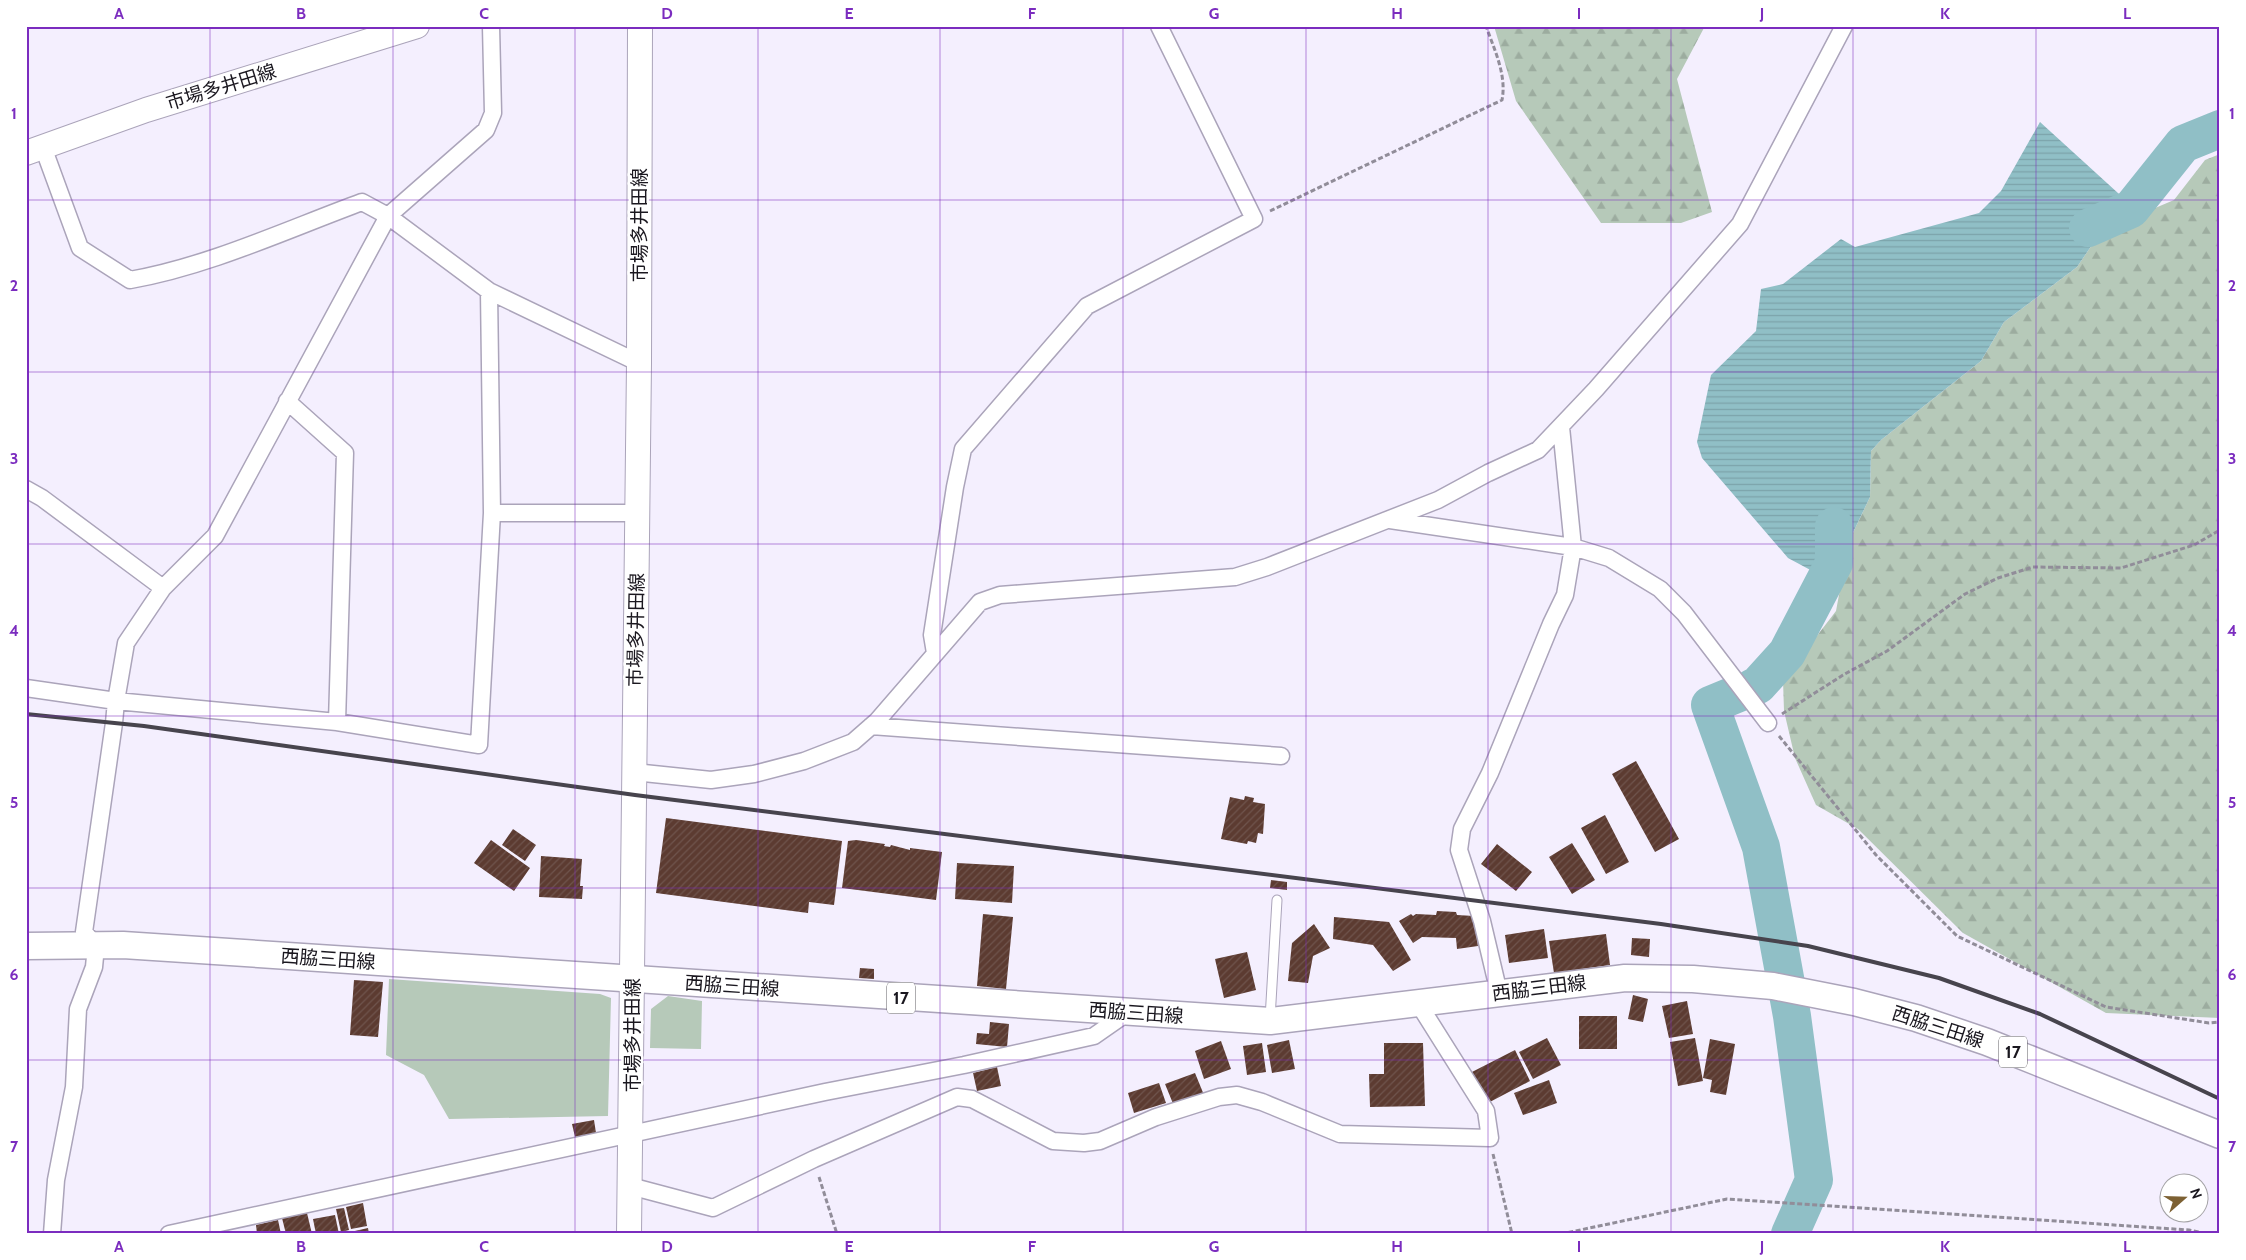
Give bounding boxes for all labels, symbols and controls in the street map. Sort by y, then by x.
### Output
text: A [114,4,124,23]
text: B [296,4,306,23]
text: C [479,4,489,23]
text: D [661,4,673,23]
text: E [844,4,854,23]
text: F [1028,4,1037,23]
text: G [1209,4,1219,23]
text: H [1391,4,1403,23]
text: I [1577,4,1581,23]
text: J [1759,4,1764,23]
text: K [1940,4,1950,23]
text: L [2123,4,2131,23]
street label: 市場多井田線 [163,59,279,115]
text: 1 [11,104,17,123]
text: 1 [2229,104,2235,123]
street label: 市場多井田線 [628,168,651,282]
text: 2 [10,276,18,295]
text: 2 [2228,276,2236,295]
text: 3 [10,449,18,468]
text: 3 [2228,449,2236,468]
street label: 市場多井田線 [624,573,648,687]
text: 4 [9,621,19,640]
text: 4 [2227,621,2237,640]
text: 5 [10,793,18,812]
text: 5 [2228,793,2236,812]
street label: 西脇三田線 [280,944,376,974]
text: 6 [10,965,19,984]
text: 6 [2228,965,2237,984]
street label: 西脇三田線 [684,971,780,1001]
street label: 西脇三田線 [1490,971,1588,1005]
street label: 市場多井田線 [621,978,644,1092]
road number: 17 [887,982,915,1014]
street label: 西脇三田線 [1088,998,1184,1028]
street label: 西脇三田線 [1889,1001,1987,1053]
road number: 17 [1999,1036,2027,1068]
text: 7 [10,1137,19,1156]
text: 7 [2228,1137,2237,1156]
north arrow [2158,1172,2208,1222]
text: N [2186,1186,2206,1201]
text: A [114,1237,124,1256]
text: B [296,1237,306,1256]
text: C [479,1237,489,1256]
text: D [661,1237,673,1256]
text: E [844,1237,854,1256]
text: F [1028,1237,1037,1256]
text: G [1209,1237,1219,1256]
text: H [1391,1237,1403,1256]
text: I [1577,1237,1581,1256]
text: J [1759,1237,1764,1256]
text: K [1940,1237,1950,1256]
text: L [2123,1237,2131,1256]

